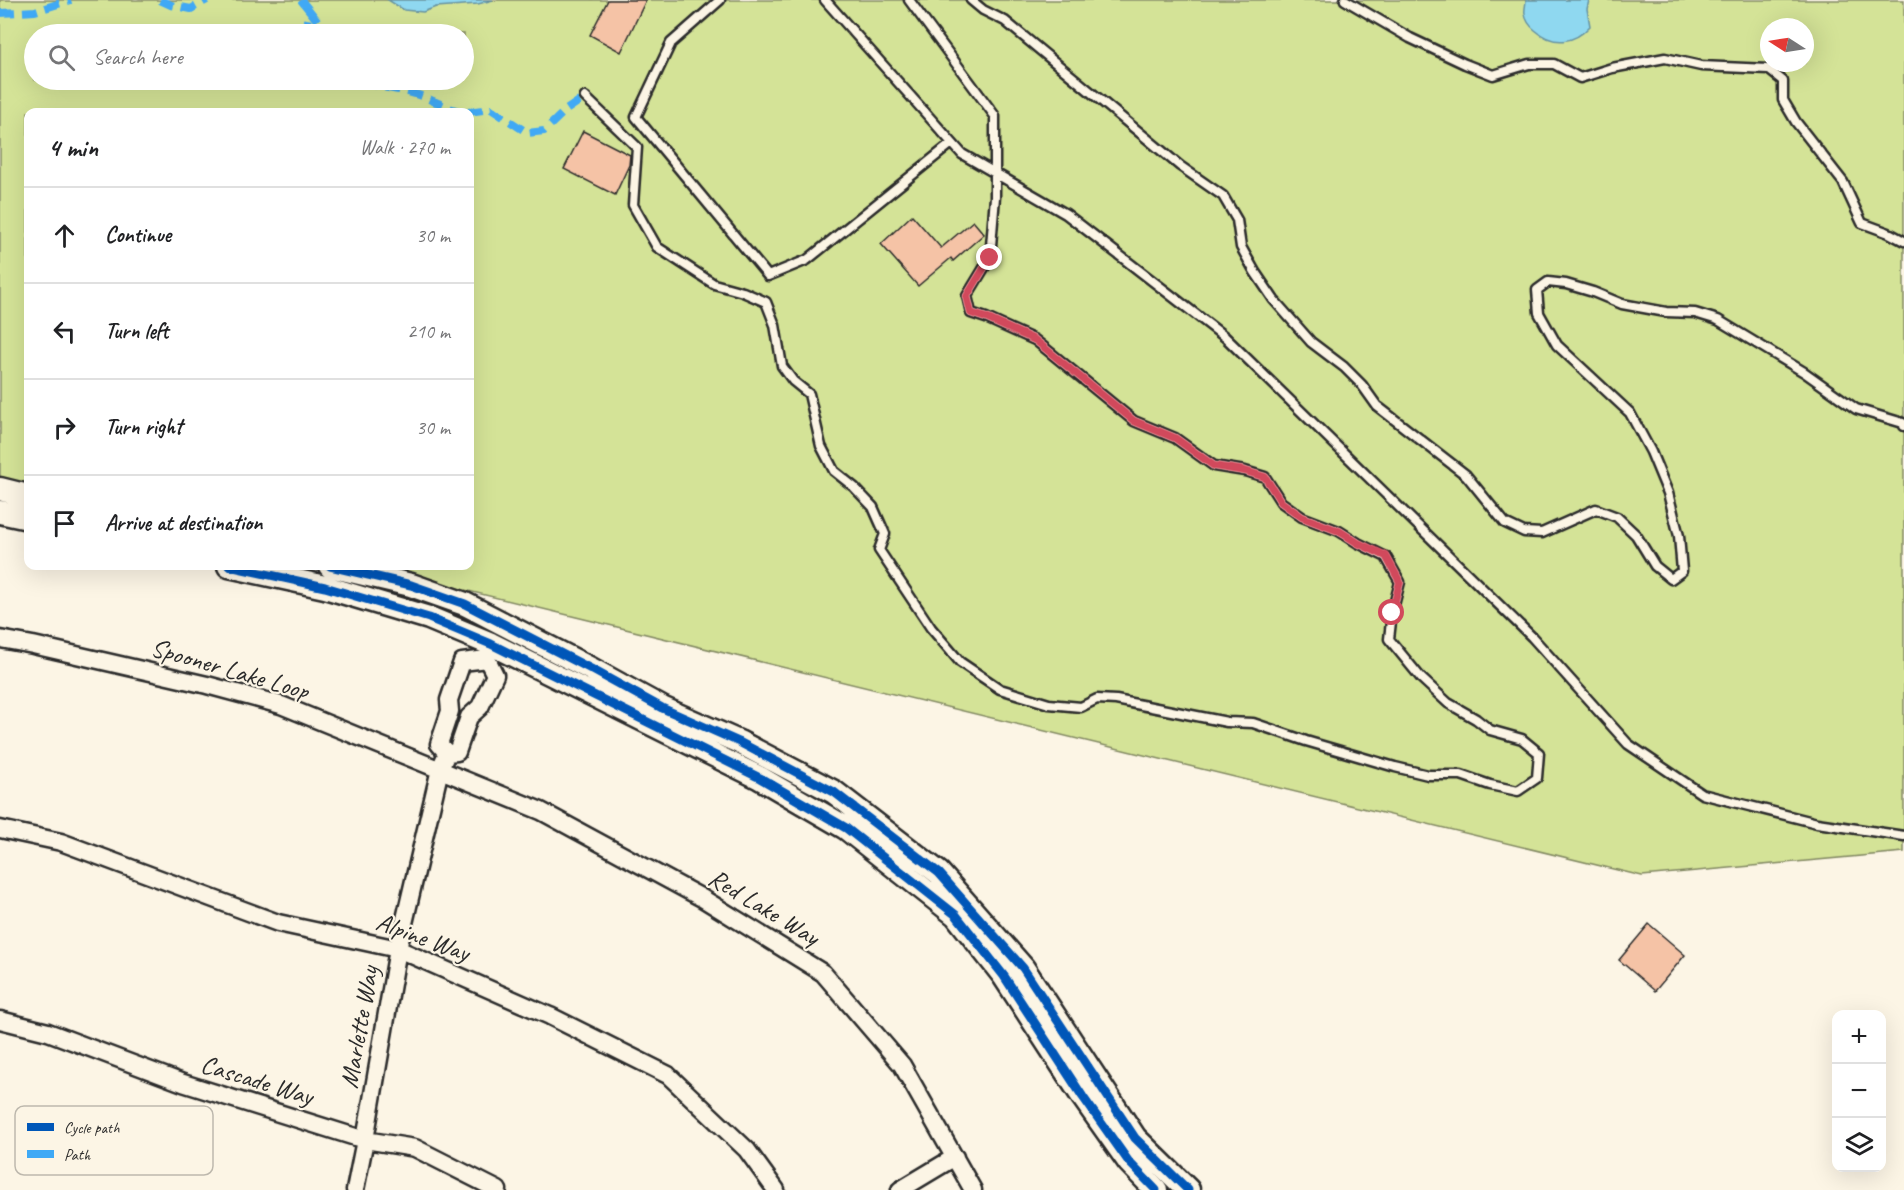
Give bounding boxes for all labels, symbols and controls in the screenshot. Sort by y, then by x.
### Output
north arrow [1760,18,1814,72]
search box [24,24,474,90]
icon: search [45,41,78,74]
text: Search here [93,43,183,71]
text: 4 min [48,131,98,164]
text: Walk · 270 m [360,135,450,160]
icon: ahead [48,219,81,252]
text: Continue [105,221,171,249]
text: 30 m [416,223,450,248]
route end [976,244,1002,270]
icon: left [48,315,81,348]
text: Turn left [105,317,169,345]
text: 210 m [407,319,450,344]
icon: right [48,411,81,444]
text: Turn right [105,413,182,441]
text: 30 m [416,415,450,440]
icon: arrive [48,507,81,540]
text: Arrive at destination [105,509,262,537]
route start [1378,599,1404,625]
street label: Spooner Lake Loop [147,631,315,708]
street label: Red Lake Way [703,861,827,954]
street label: Alpine Way [372,905,476,970]
street label: Marlette Way [332,961,386,1091]
map controls [1832,1010,1886,1172]
button: + [1832,1010,1886,1064]
street label: Cascade Way [197,1047,319,1113]
button: − [1832,1064,1886,1118]
legend [15,1106,213,1175]
text: Cycle path [64,1118,120,1138]
button: layers [1832,1118,1886,1172]
text: Path [64,1145,91,1165]

